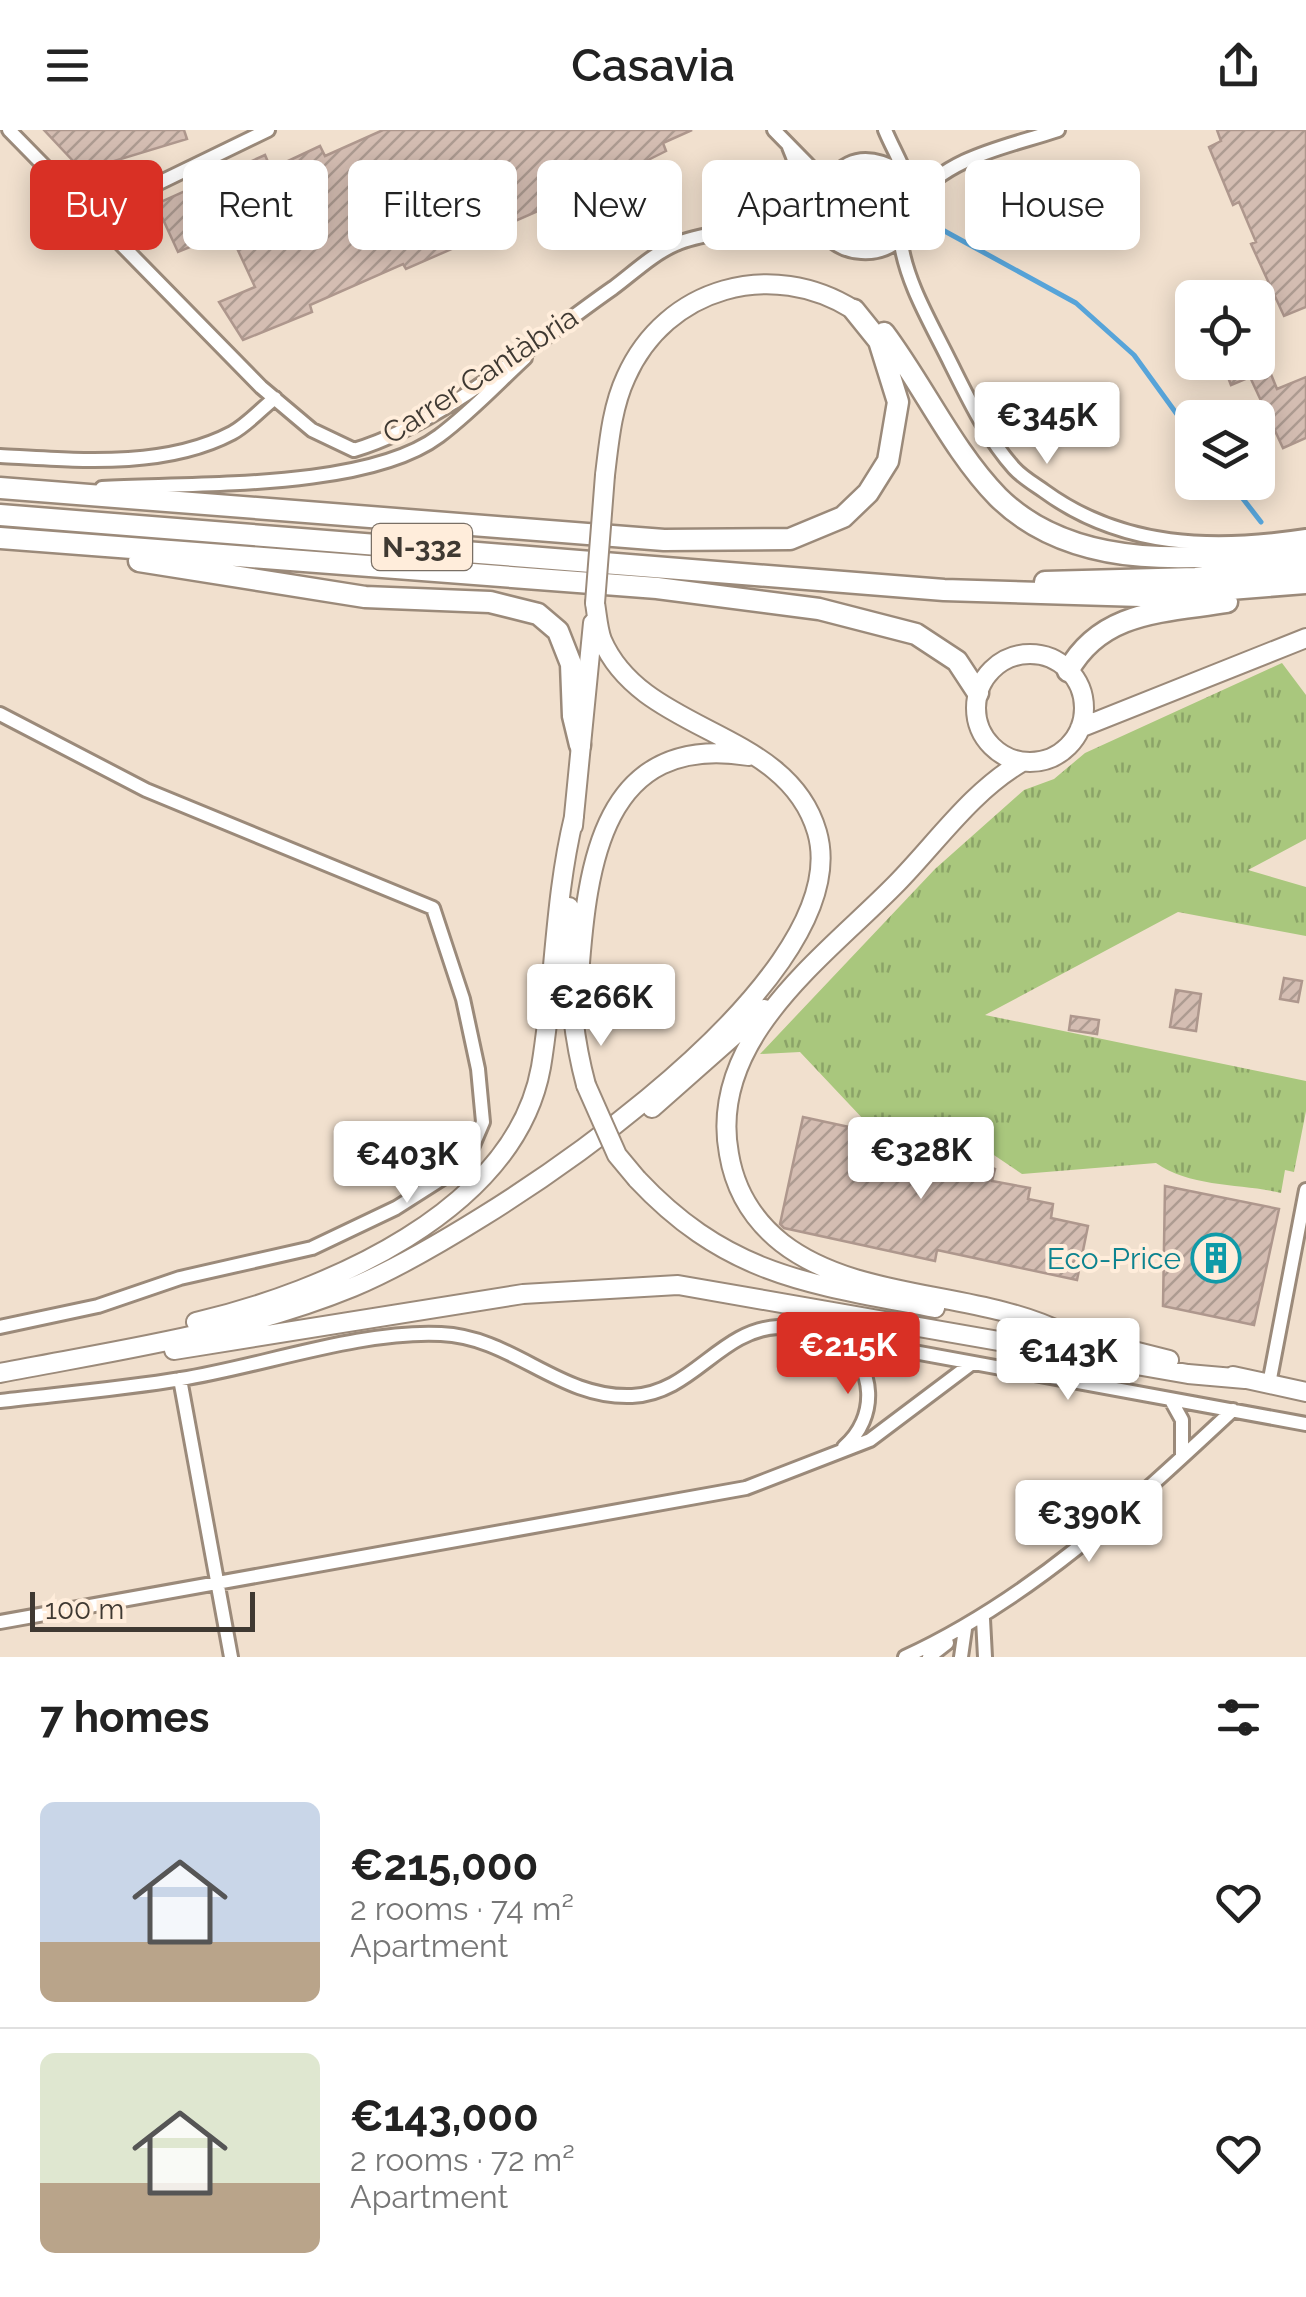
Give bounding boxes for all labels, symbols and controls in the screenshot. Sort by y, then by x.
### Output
icon: menu [40,38,95,93]
icon: share [1211,38,1266,93]
text: Casavia [571,39,735,92]
chip: Buy [30,160,163,250]
chip: Rent [183,160,328,250]
chip: Filters [348,160,517,250]
chip: New [537,160,682,250]
chip: Apartment [702,160,945,250]
chip: House [965,160,1140,250]
map controls [1175,280,1275,500]
button: locate [1175,280,1275,380]
street label: Carrer Cantàbria [376,299,584,451]
pin: €345K [977,382,1117,467]
text: €345K [997,396,1097,433]
button: layers [1175,400,1275,500]
road number: N-332 [372,524,472,570]
pin: €266K [531,964,671,1049]
text: €266K [549,978,653,1015]
pin: €328K [851,1117,991,1202]
pin: €403K [337,1121,477,1206]
text: €328K [870,1131,972,1168]
text: €403K [356,1135,458,1172]
building icon: Eco-Price [1190,1232,1242,1284]
place label: Eco-Price [1047,1241,1181,1276]
pin: €215K [778,1312,918,1397]
pin: €143K [998,1318,1138,1403]
text: €215K [799,1326,897,1363]
text: €143K [1019,1332,1117,1369]
pin: €390K [1019,1480,1159,1565]
text: €390K [1037,1494,1141,1531]
scale bar [30,1587,255,1632]
text: 100 m [45,1593,124,1626]
icon: filters [1211,1690,1266,1745]
text: 7 homes [40,1693,209,1742]
text: €215,000 [350,1841,538,1890]
icon: home [120,1842,240,1962]
icon: heart [1211,1875,1266,1930]
text: 2 rooms · 74 m² [350,1890,574,1927]
text: Apartment [350,1927,508,1964]
text: €143,000 [350,2092,539,2141]
icon: home [120,2093,240,2213]
icon: heart [1211,2126,1266,2181]
text: 2 rooms · 72 m² [350,2141,575,2178]
text: Apartment [350,2178,508,2215]

